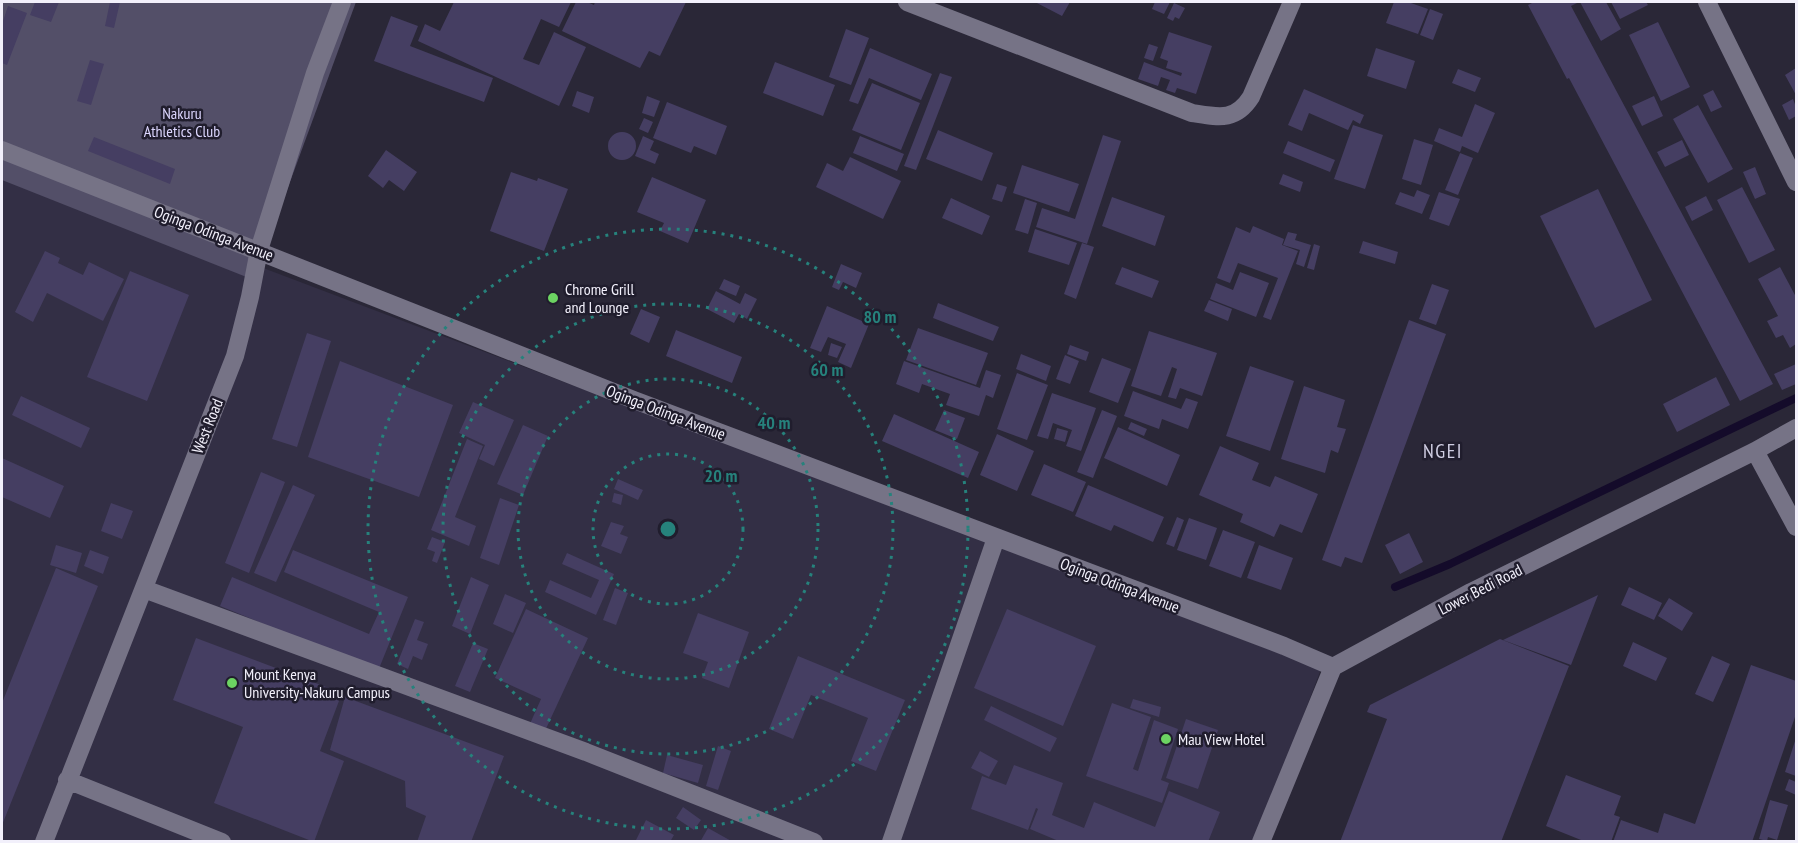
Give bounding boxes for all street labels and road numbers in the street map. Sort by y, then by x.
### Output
street label: Oginga Odinga Avenue [152,201,276,265]
street label: Oginga Odinga Avenue [604,380,728,444]
street label: West Road [187,396,227,456]
street label: Oginga Odinga Avenue [1058,553,1182,617]
street label: Lower Bedi Road [1435,559,1525,619]

